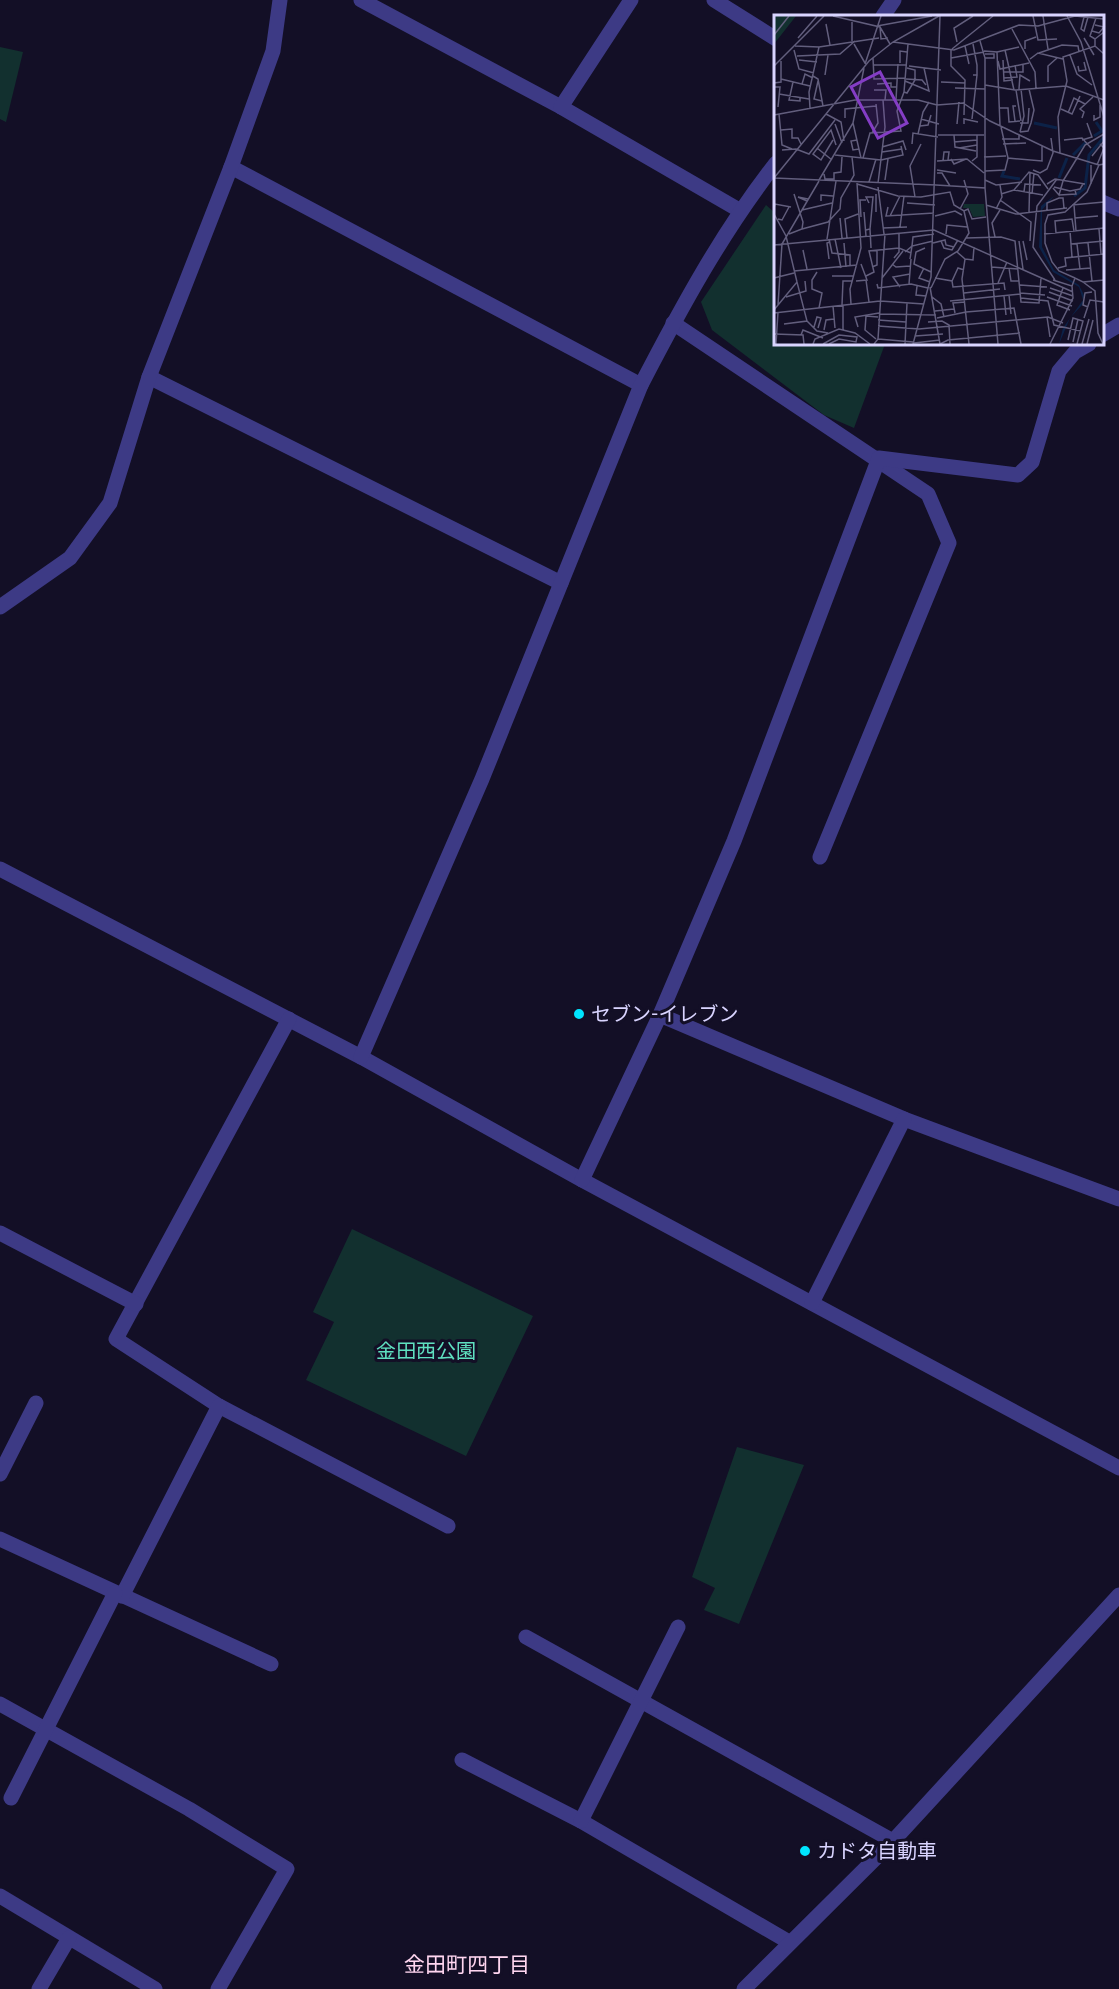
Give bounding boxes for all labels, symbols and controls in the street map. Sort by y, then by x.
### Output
inset map [774,15,1104,345]
place label: セブン-イレブン [591,1002,738,1026]
marker: セブン-イレブン [572,1007,586,1021]
park label: 金田西公園 [376,1339,476,1363]
place label: カドタ自動車 [817,1839,937,1863]
marker: カドタ自動車 [798,1844,812,1858]
district label: 金田町四丁目 [404,1952,530,1978]

